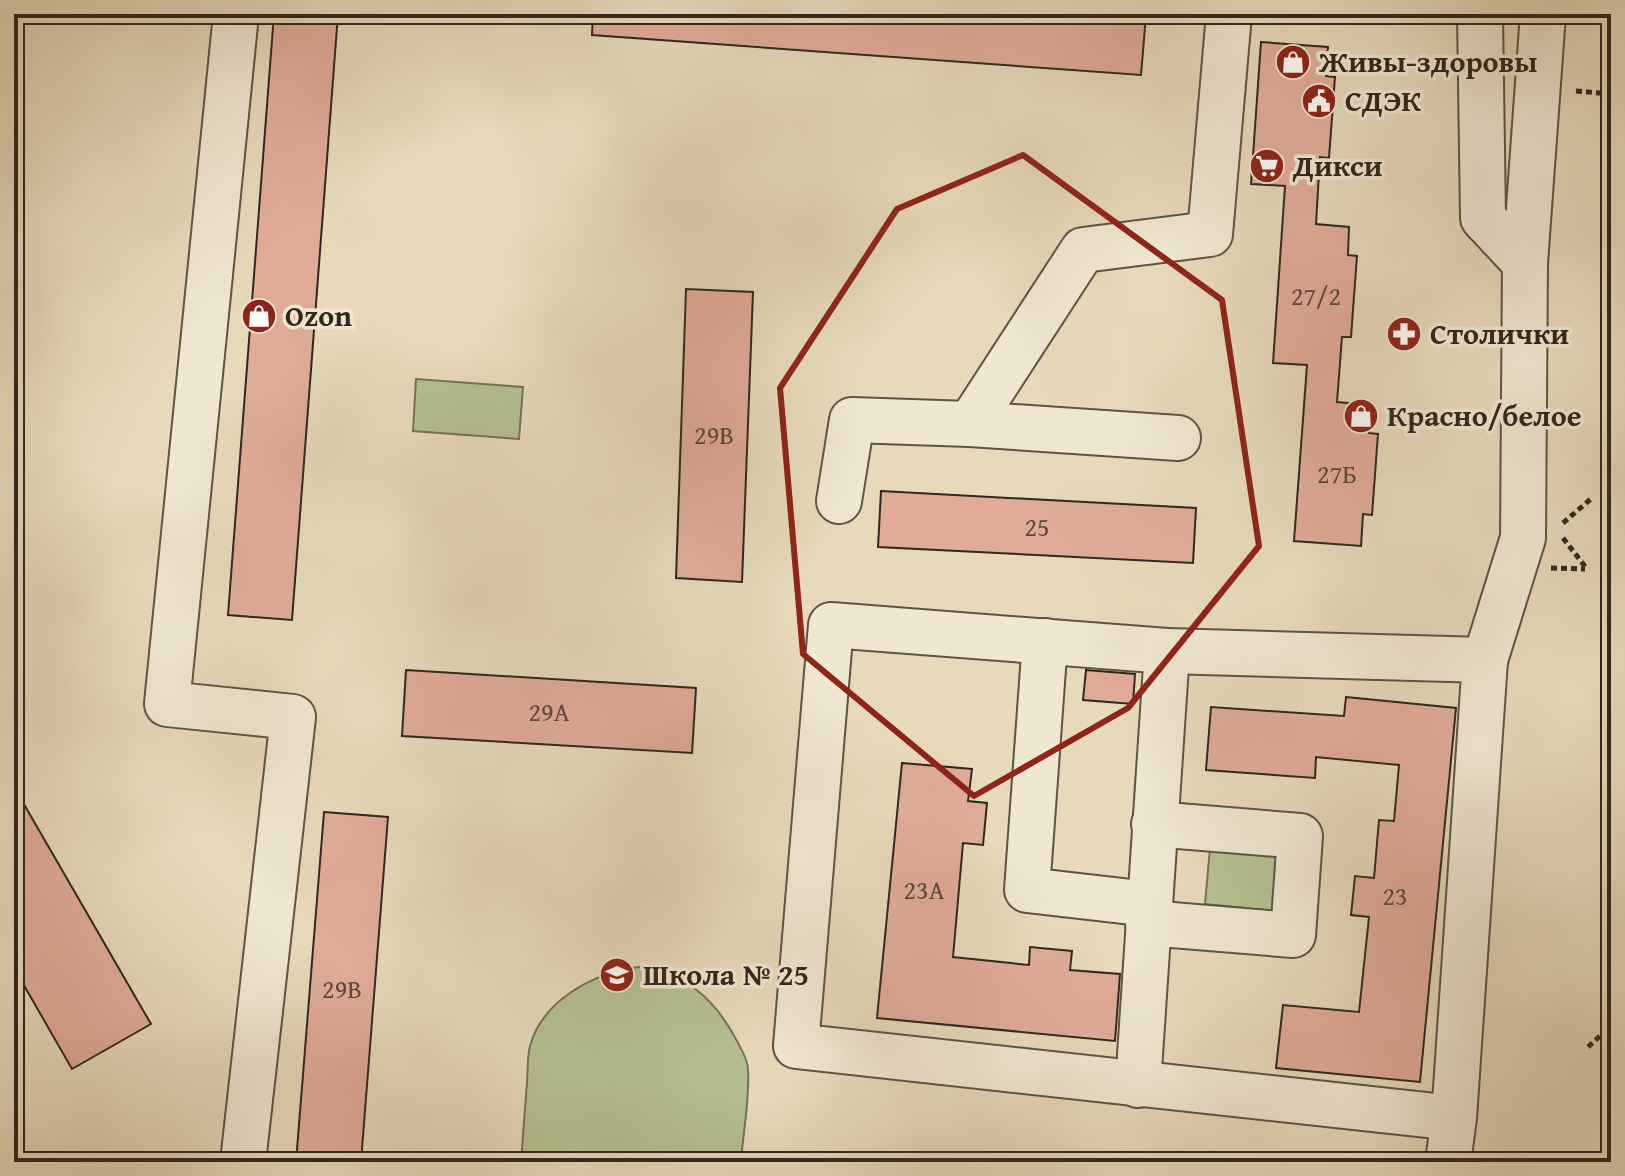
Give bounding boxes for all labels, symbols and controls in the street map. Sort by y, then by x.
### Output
place label: Живы-здоровы [1318,39,1537,83]
shop icon: Живы-здоровы [1274,43,1312,81]
place label: СДЭК [1345,78,1421,122]
public building icon: СДЭК [1300,82,1338,120]
place label: Дикси [1292,143,1383,187]
supermarket icon: Дикси [1248,147,1286,185]
house number: 27/2 [1291,276,1341,315]
place label: Ozon [285,293,352,337]
shop icon: Ozon [240,297,278,335]
place label: Столички [1430,311,1569,355]
pharmacy icon: Столички [1385,315,1423,353]
place label: Красно/белое [1387,393,1581,437]
shop icon: Красно/белое [1342,397,1380,435]
house number: 29В [694,415,734,454]
house number: 27Б [1317,454,1357,493]
house number: 25 [1024,507,1050,546]
house number: 29А [529,692,570,731]
house number: 23А [904,870,945,909]
house number: 23 [1382,876,1408,915]
place label: Школа № 25 [643,952,809,996]
school or university icon: Школа № 25 [598,956,636,994]
house number: 29В [322,969,362,1008]

